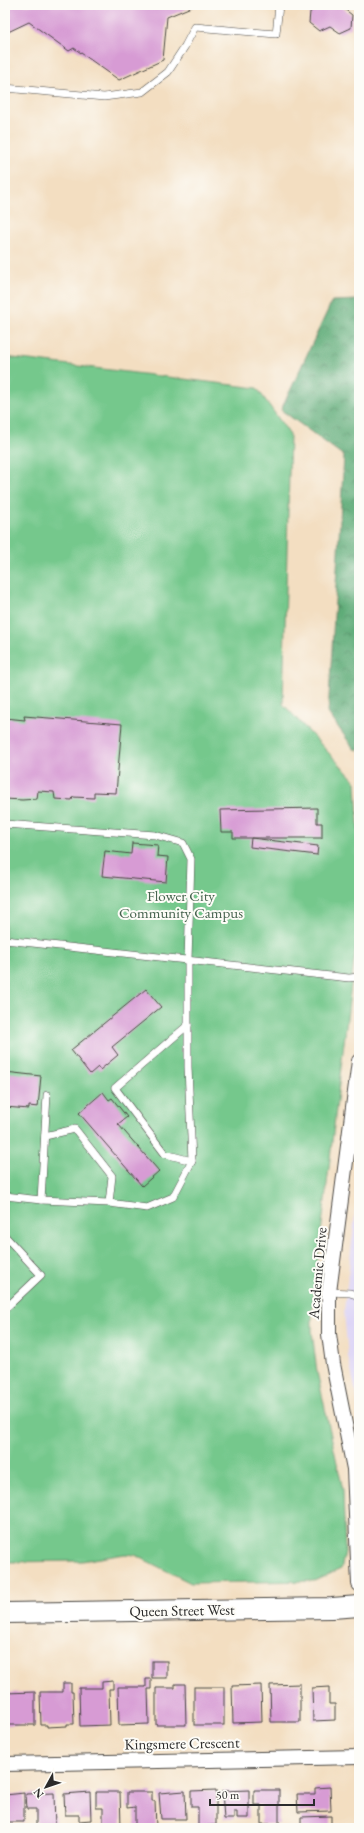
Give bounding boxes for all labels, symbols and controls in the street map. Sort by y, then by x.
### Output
park label: Flower City Community Campus [119,886,243,922]
street label: Academic Drive [303,1226,330,1321]
street label: Queen Street West [129,1600,235,1620]
street label: Kingsmere Crescent [124,1732,240,1754]
north arrow [26,1767,66,1807]
scale bar [210,1781,314,1807]
text: N [30,1785,47,1801]
text: 50 m [216,1787,240,1803]

